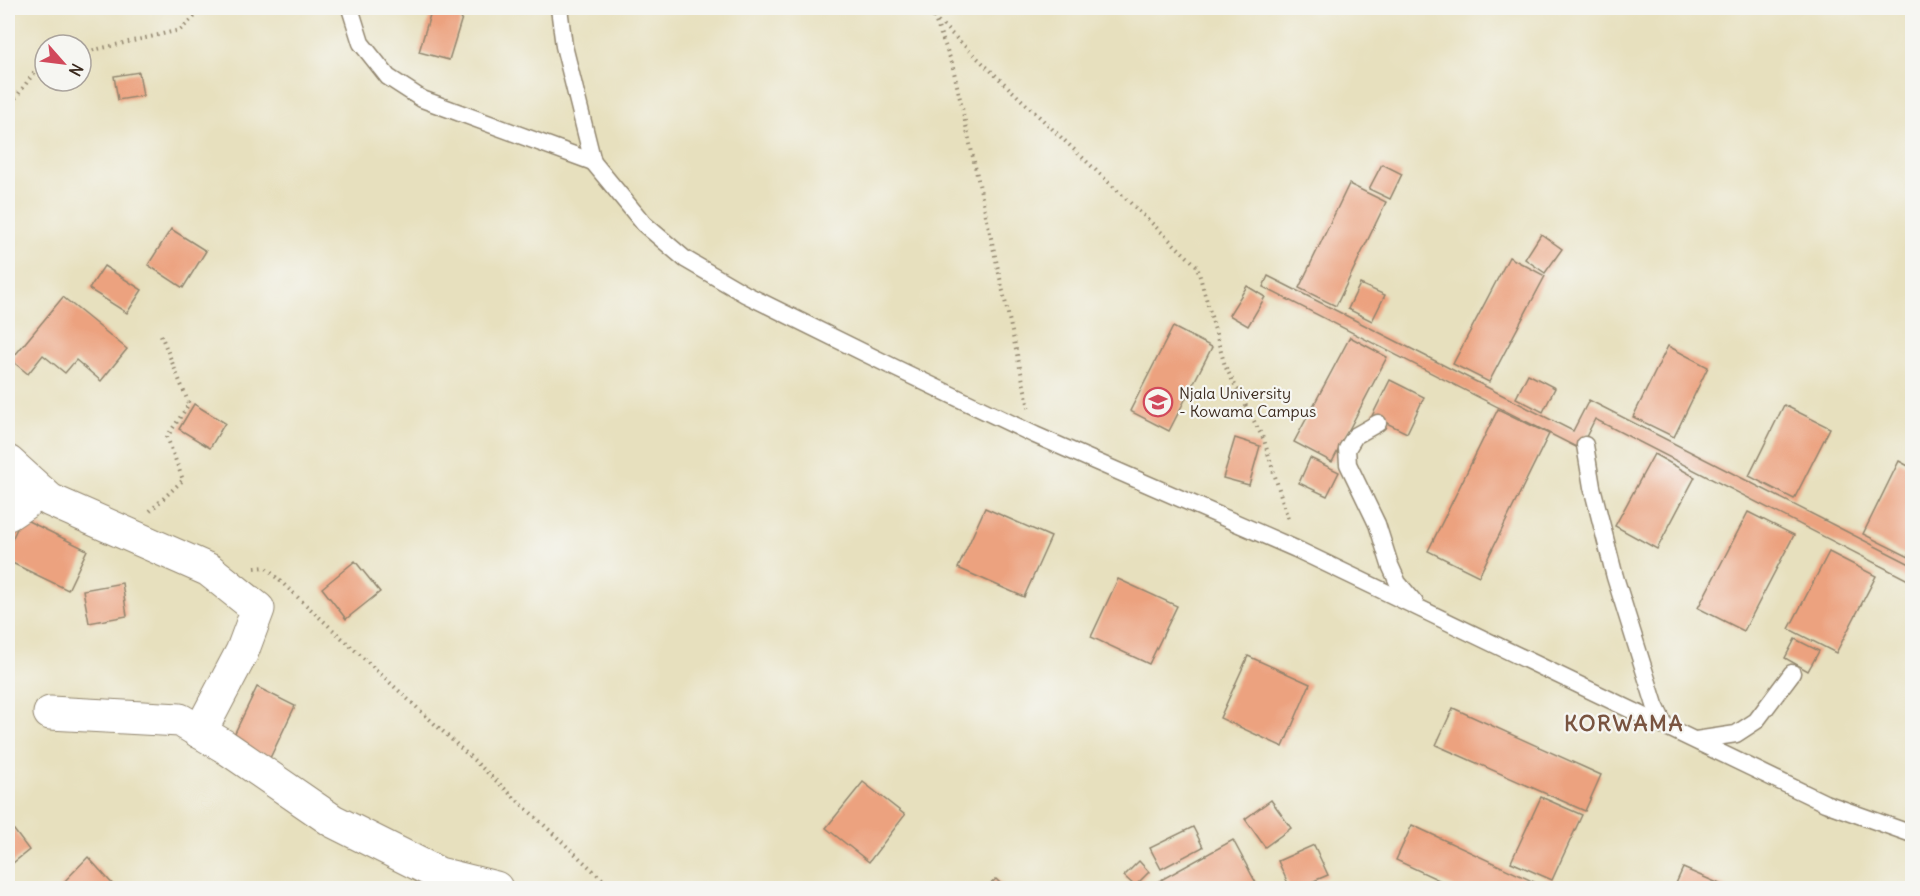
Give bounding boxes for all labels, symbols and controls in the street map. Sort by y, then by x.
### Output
north arrow [33,33,93,93]
text: N [65,60,88,80]
place label: Njala University - Kowama Campus [1179,383,1316,421]
school or university icon: Njala University - Kowama Campus [1142,386,1174,418]
district label: KORWAMA [1564,709,1684,737]

